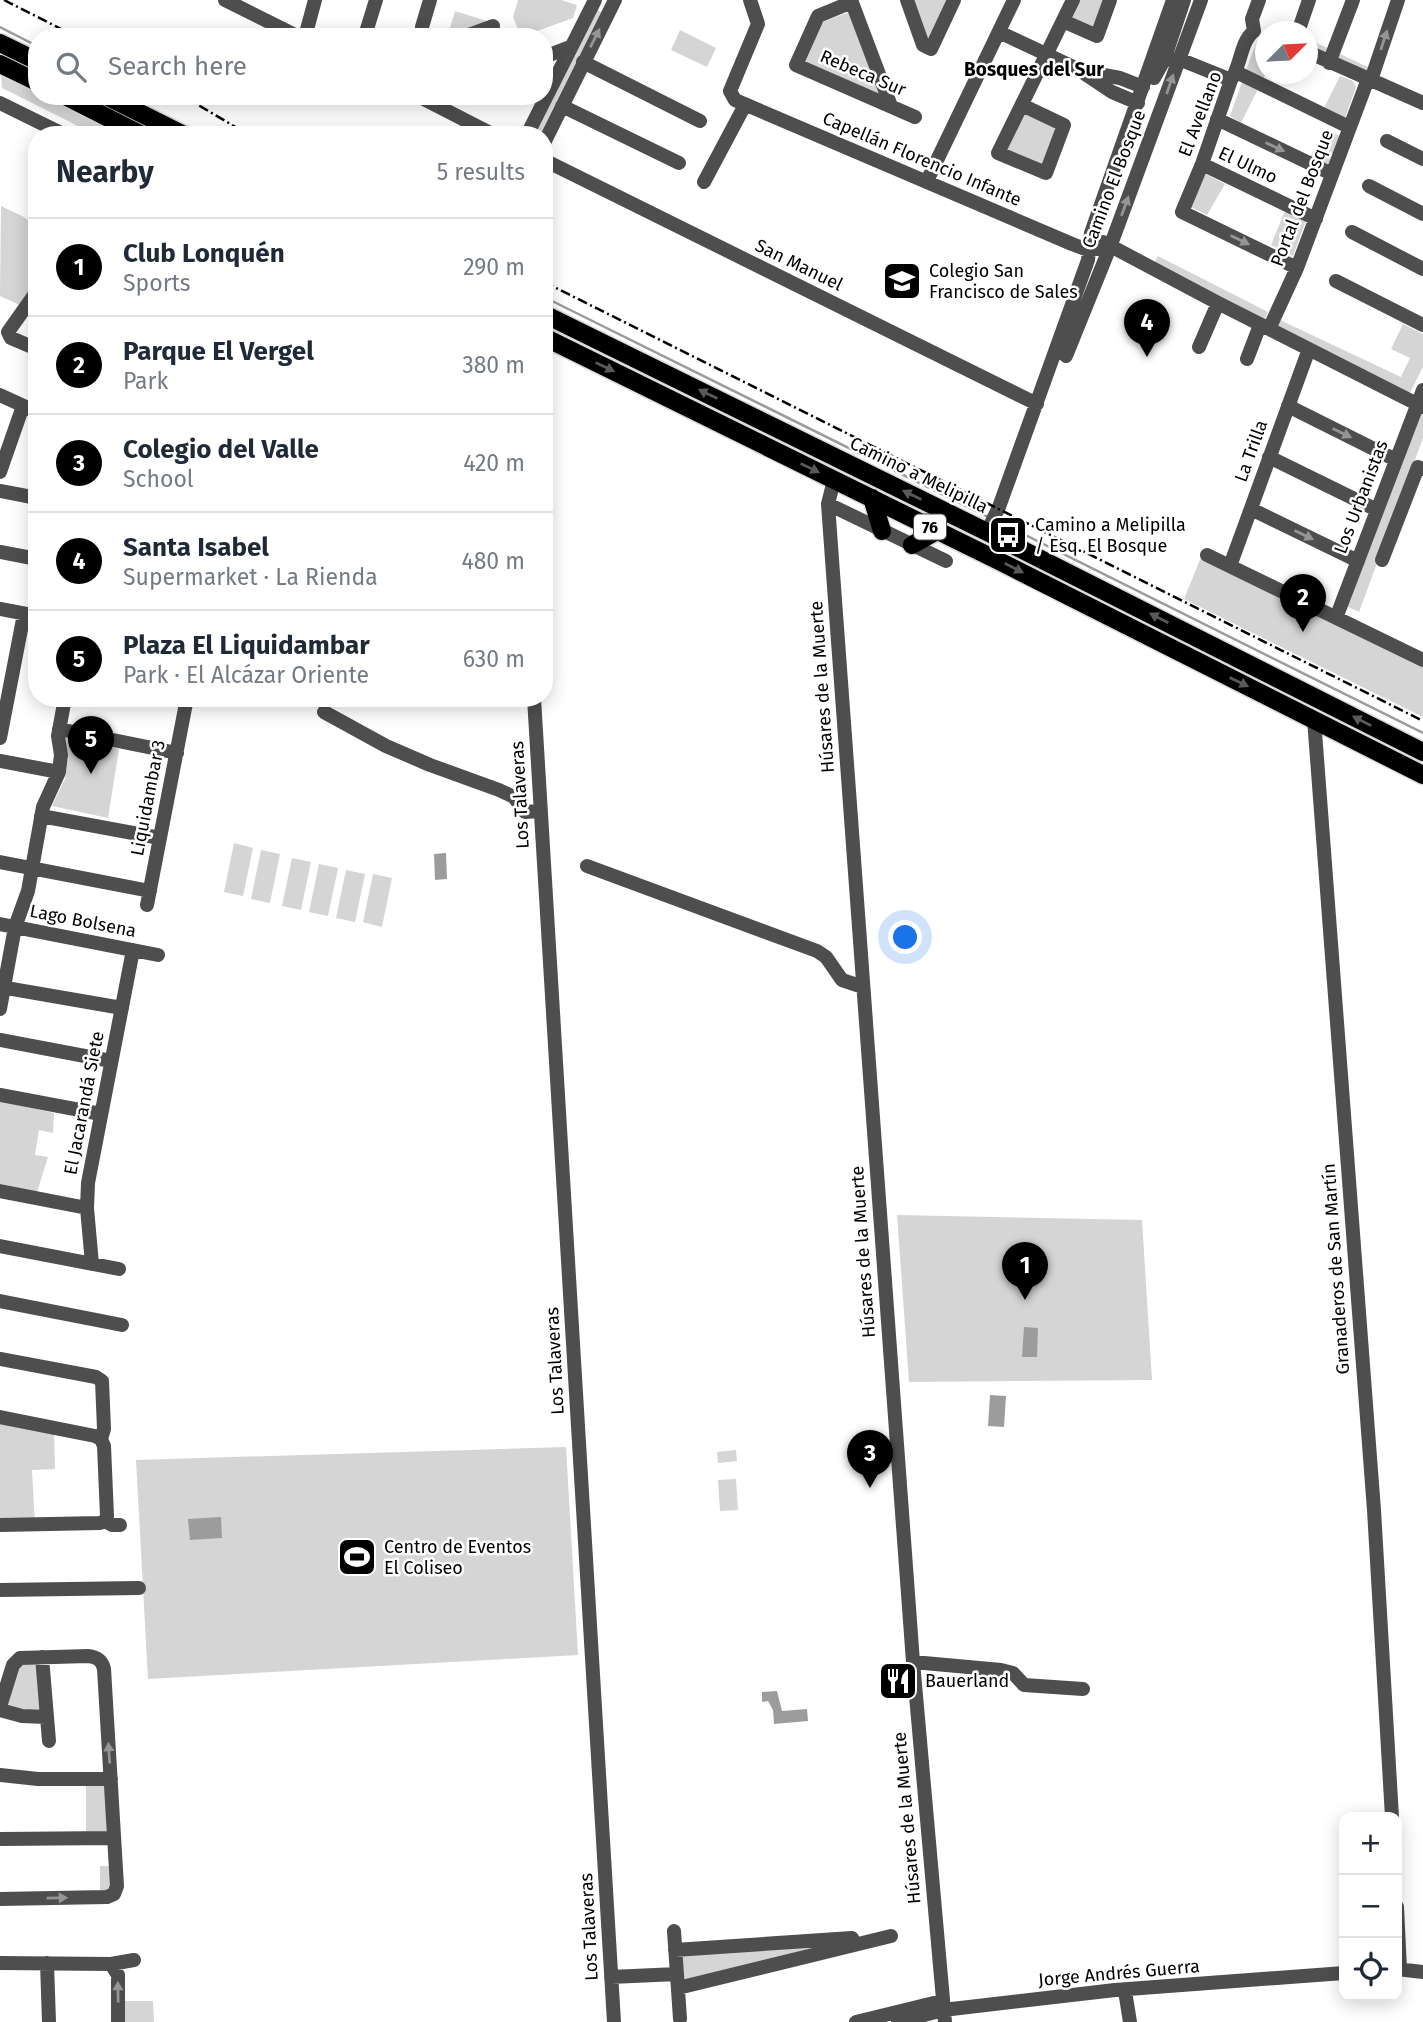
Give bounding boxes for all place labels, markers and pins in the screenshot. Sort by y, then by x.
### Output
school or university icon: Colegio San Francisco de Sales [881,260,923,302]
place label: Colegio San Francisco de Sales [929,260,1078,303]
pin: 4 [1124,299,1170,357]
bus stop icon: Camino a Melipilla / Esq. El Bosque [987,514,1029,556]
place label: Camino a Melipilla / Esq. El Bosque [1035,514,1186,557]
pin: 2 [1280,574,1326,632]
pin: 5 [68,716,114,774]
pin: 1 [1002,1242,1048,1300]
pin: 3 [847,1430,893,1488]
sports icon: Centro de Eventos El Coliseo [336,1536,378,1578]
place label: Centro de Eventos El Coliseo [384,1536,531,1579]
restaurant icon: Bauerland [877,1660,919,1702]
place label: Bauerland [925,1670,1009,1692]

